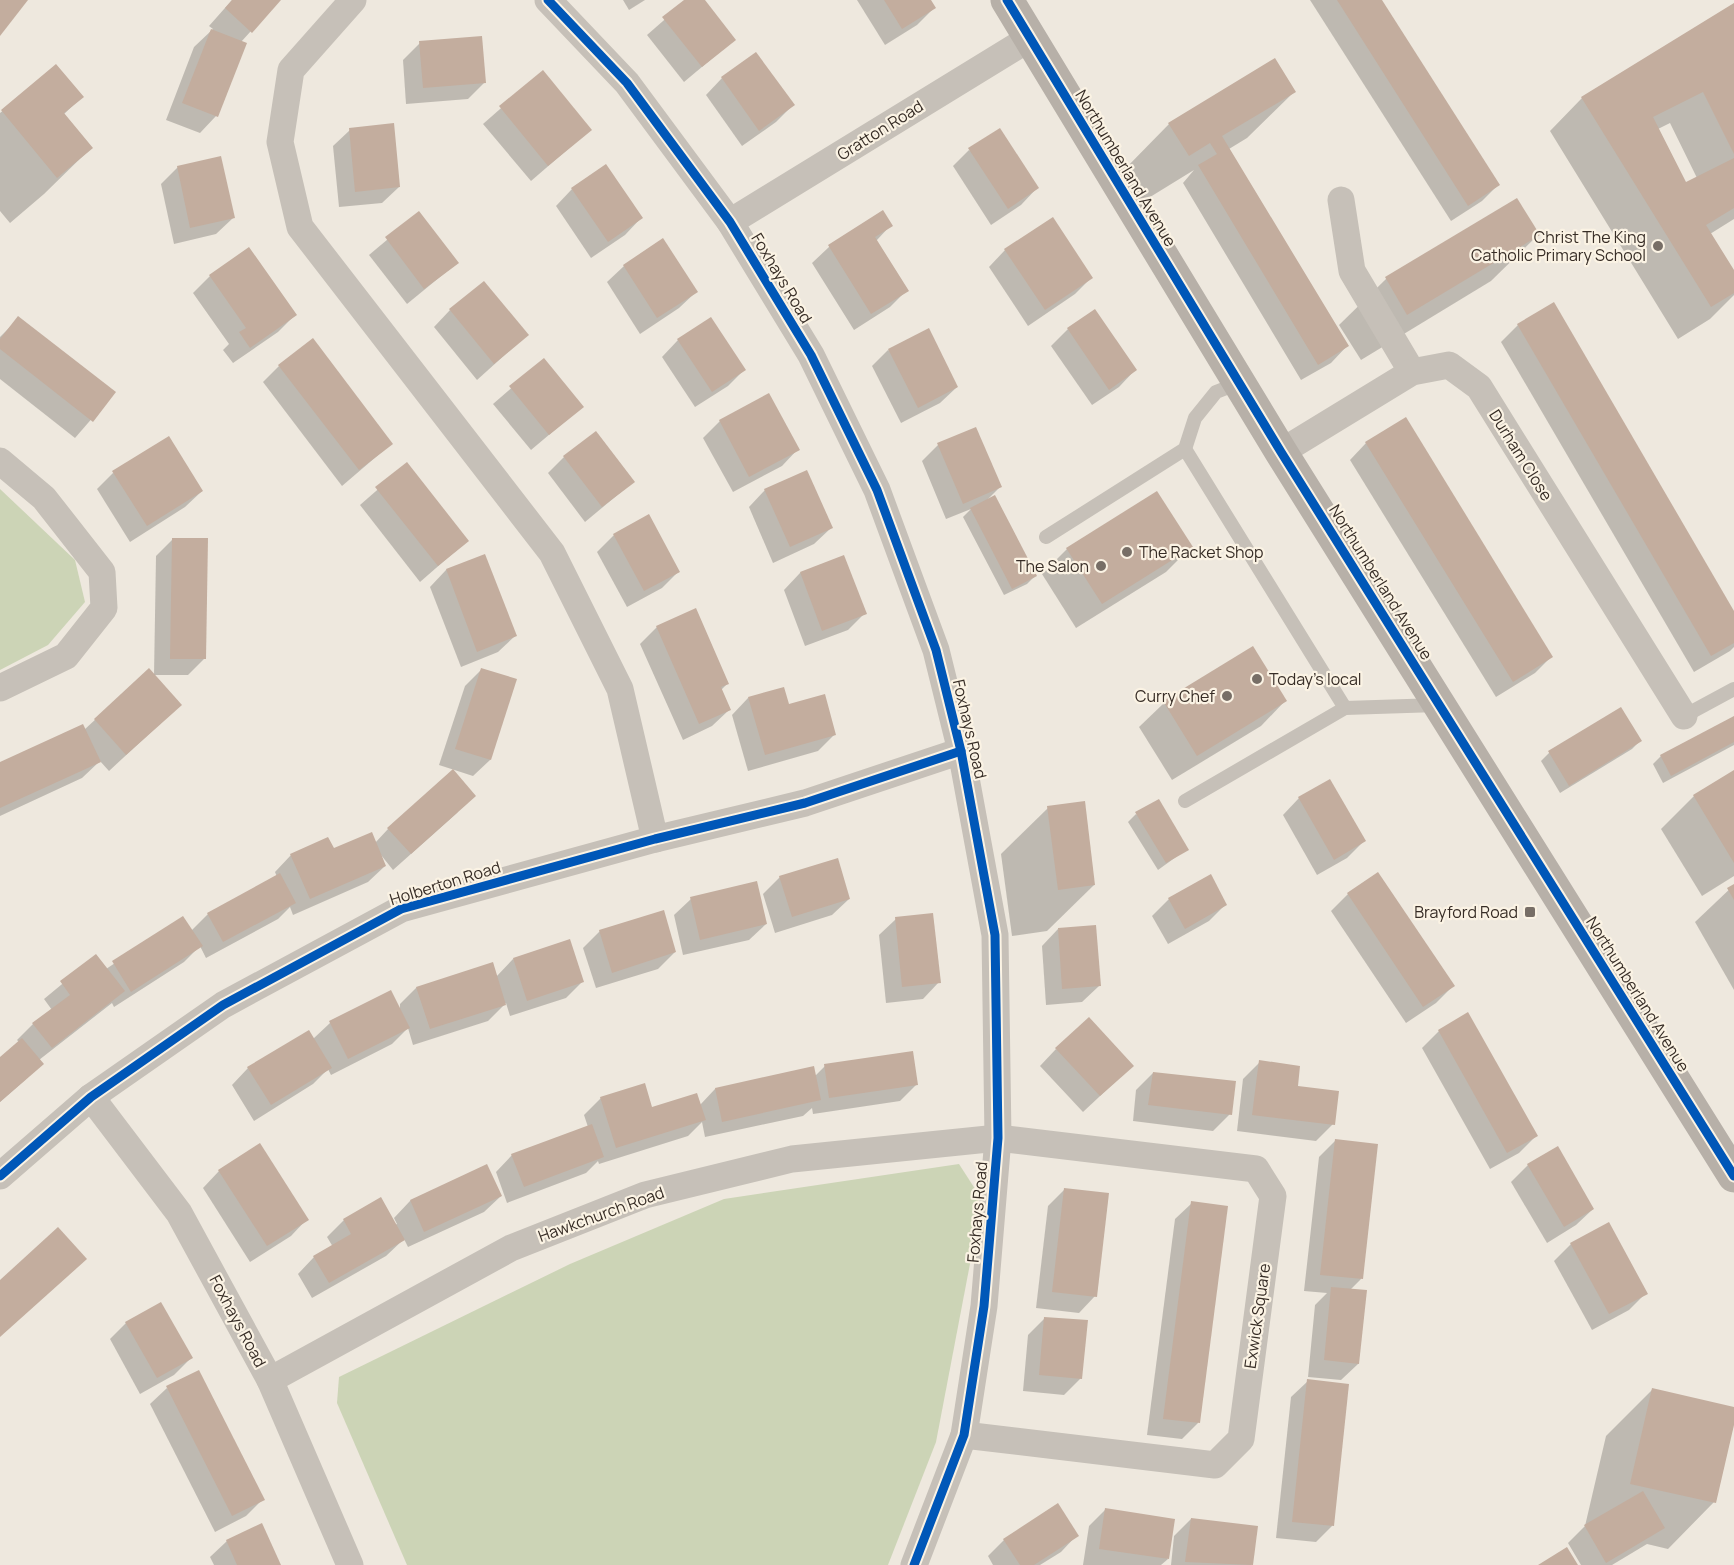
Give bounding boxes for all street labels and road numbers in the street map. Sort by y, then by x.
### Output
street label: Northumberland Avenue [1070,85,1182,251]
street label: Gratton Road [833,95,927,165]
street label: Foxhays Road [746,229,818,327]
street label: Durham Close [1484,405,1558,505]
street label: Northumberland Avenue [1324,500,1438,664]
street label: Foxhays Road [948,677,992,781]
street label: Holberton Road [387,856,503,910]
street label: Northumberland Avenue [1581,912,1695,1076]
street label: Foxhays Road [962,1161,992,1263]
street label: Hawkchurch Road [535,1181,667,1247]
street label: Exwick Square [1239,1262,1275,1370]
street label: Foxhays Road [204,1271,272,1371]

